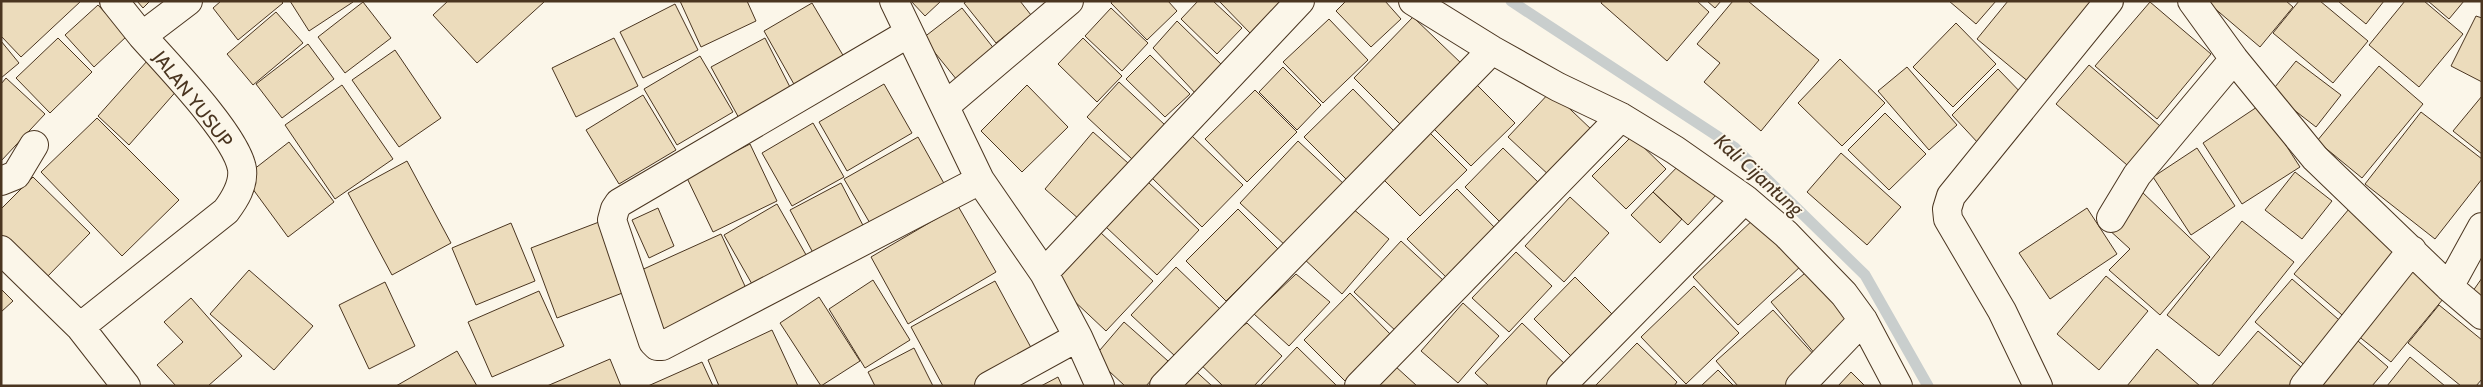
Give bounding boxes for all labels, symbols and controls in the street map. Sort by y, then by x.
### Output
street label: JALAN YUSUP [148,46,238,152]
water label: Kali Cijantung [1710,129,1809,222]

